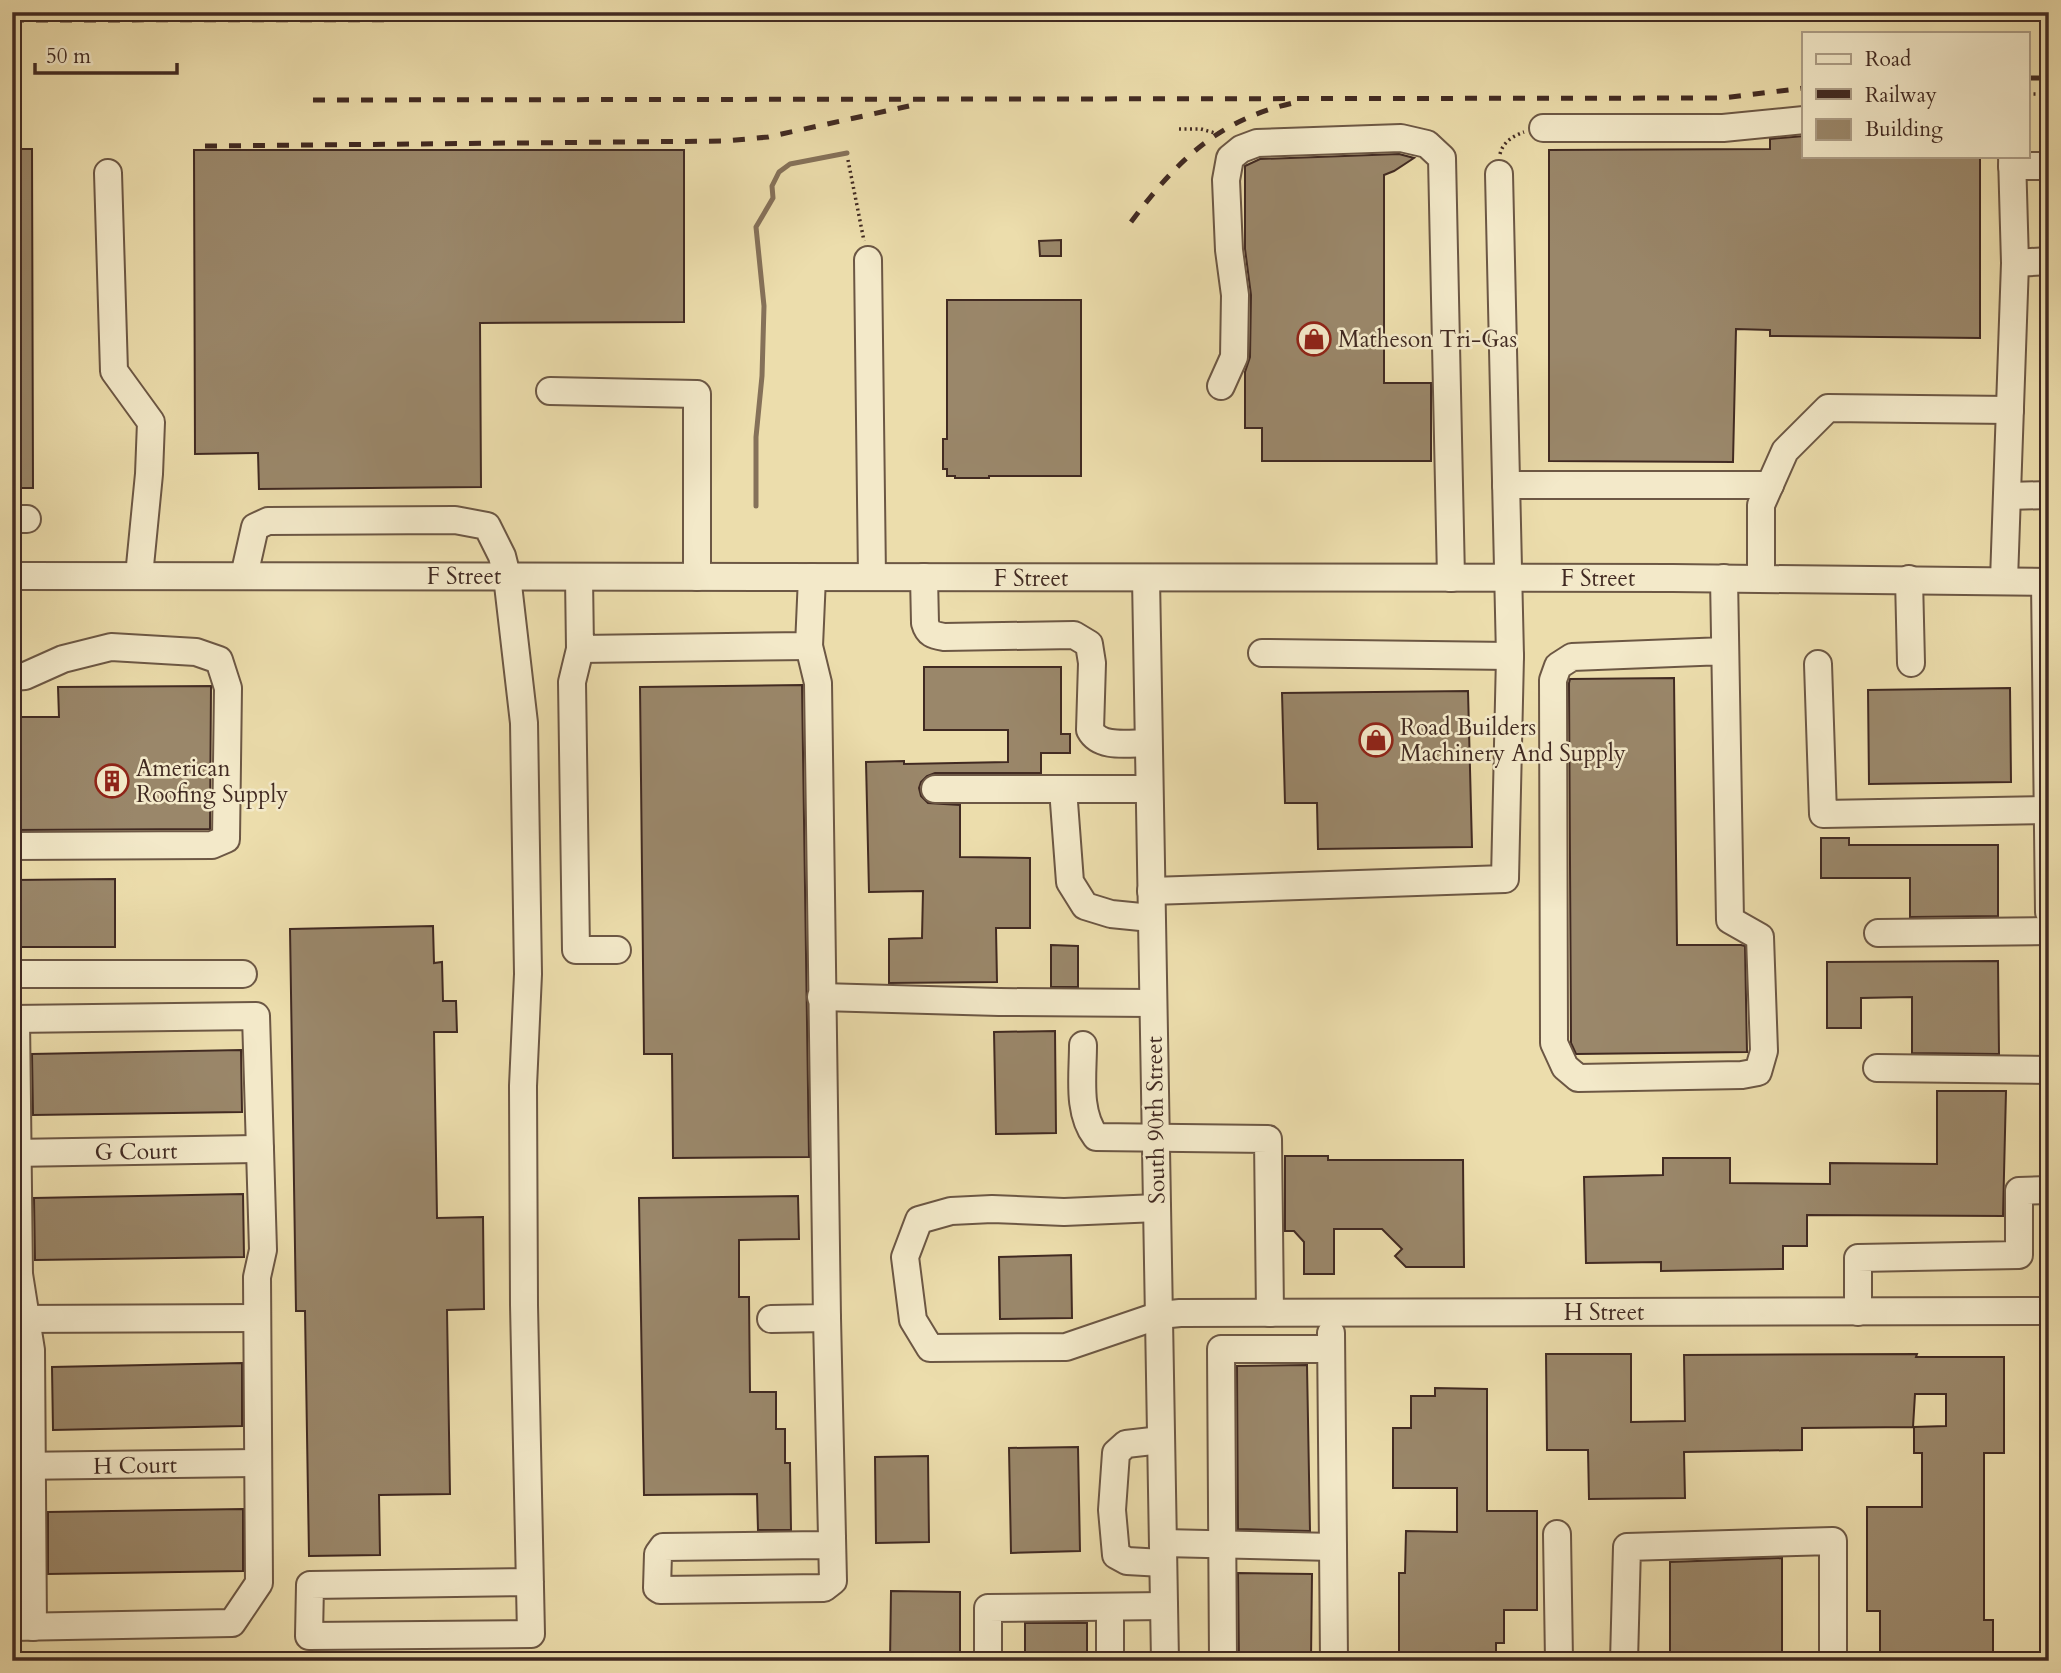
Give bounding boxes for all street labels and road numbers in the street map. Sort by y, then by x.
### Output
street label: F Street [427,561,501,592]
street label: F Street [994,563,1068,594]
street label: F Street [1561,563,1635,594]
street label: South 90th Street [1139,1036,1172,1204]
street label: G Court [94,1135,178,1168]
street label: H Street [1564,1297,1644,1328]
street label: H Court [93,1449,177,1482]

